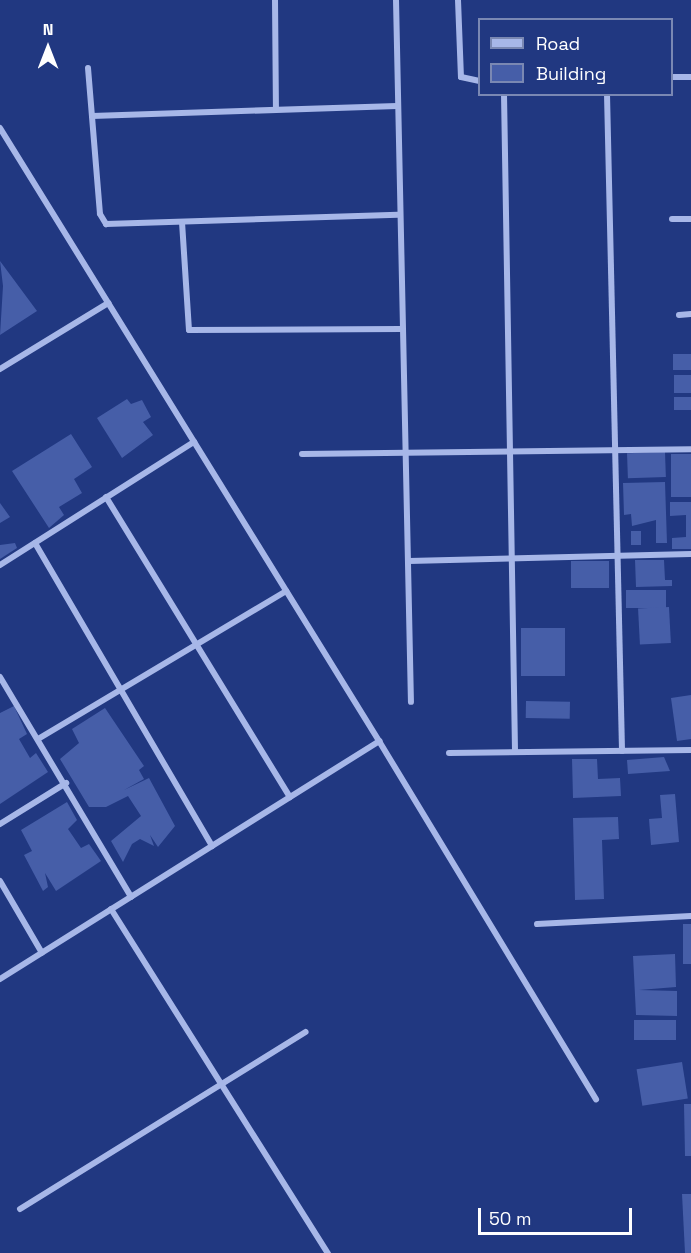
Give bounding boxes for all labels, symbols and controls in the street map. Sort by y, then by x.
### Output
north arrow [18,18,78,78]
legend [478,18,673,96]
text: N [43,19,53,40]
text: Road [536,32,580,55]
text: Building [536,62,606,85]
scale bar [481,1196,636,1234]
text: 50 m [489,1207,531,1230]

